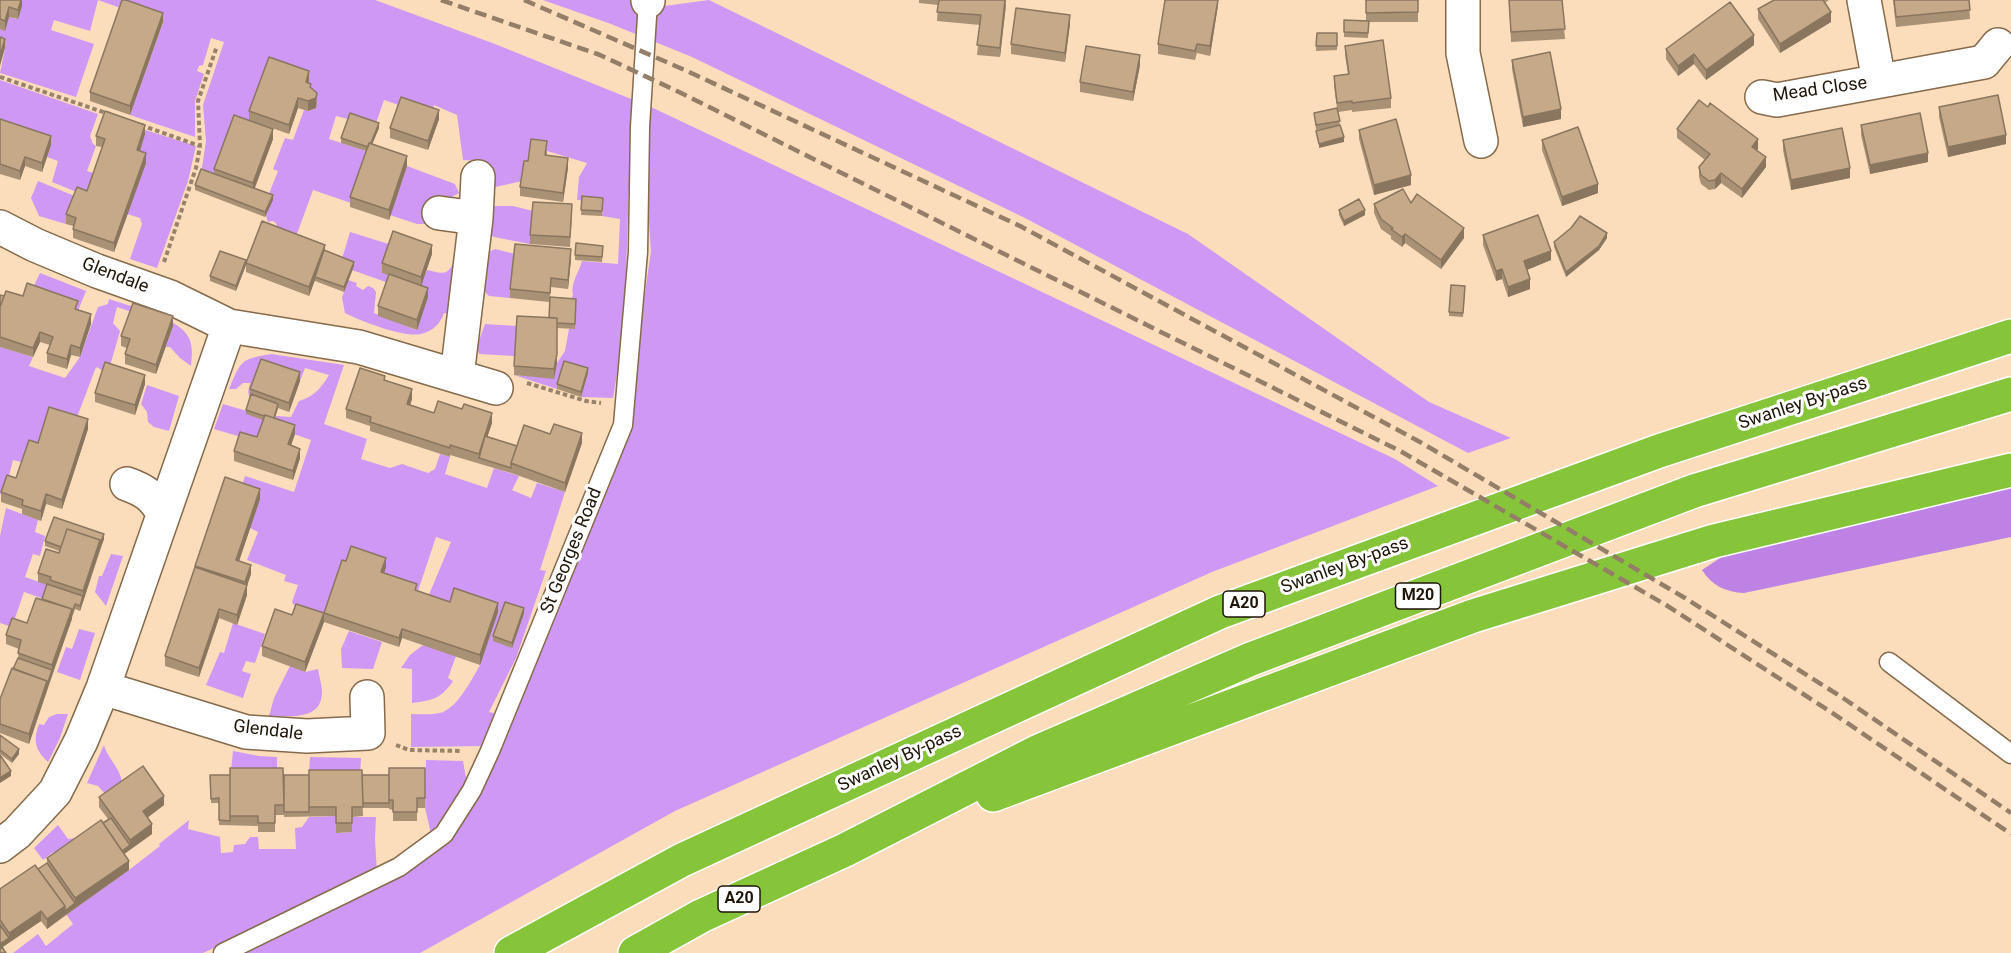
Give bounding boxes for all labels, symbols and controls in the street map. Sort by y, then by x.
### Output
street label: Mead Close [1772,73,1868,107]
street label: Glendale [78,253,152,299]
street label: Swanley By-pass [1736,373,1870,435]
street label: St Georges Road [537,485,607,617]
street label: Swanley By-pass [1278,533,1412,599]
road number: M20 [1396,583,1440,609]
road number: A20 [1223,591,1265,617]
street label: Glendale [232,716,304,746]
street label: Swanley By-pass [835,721,965,797]
road number: A20 [718,886,760,912]

